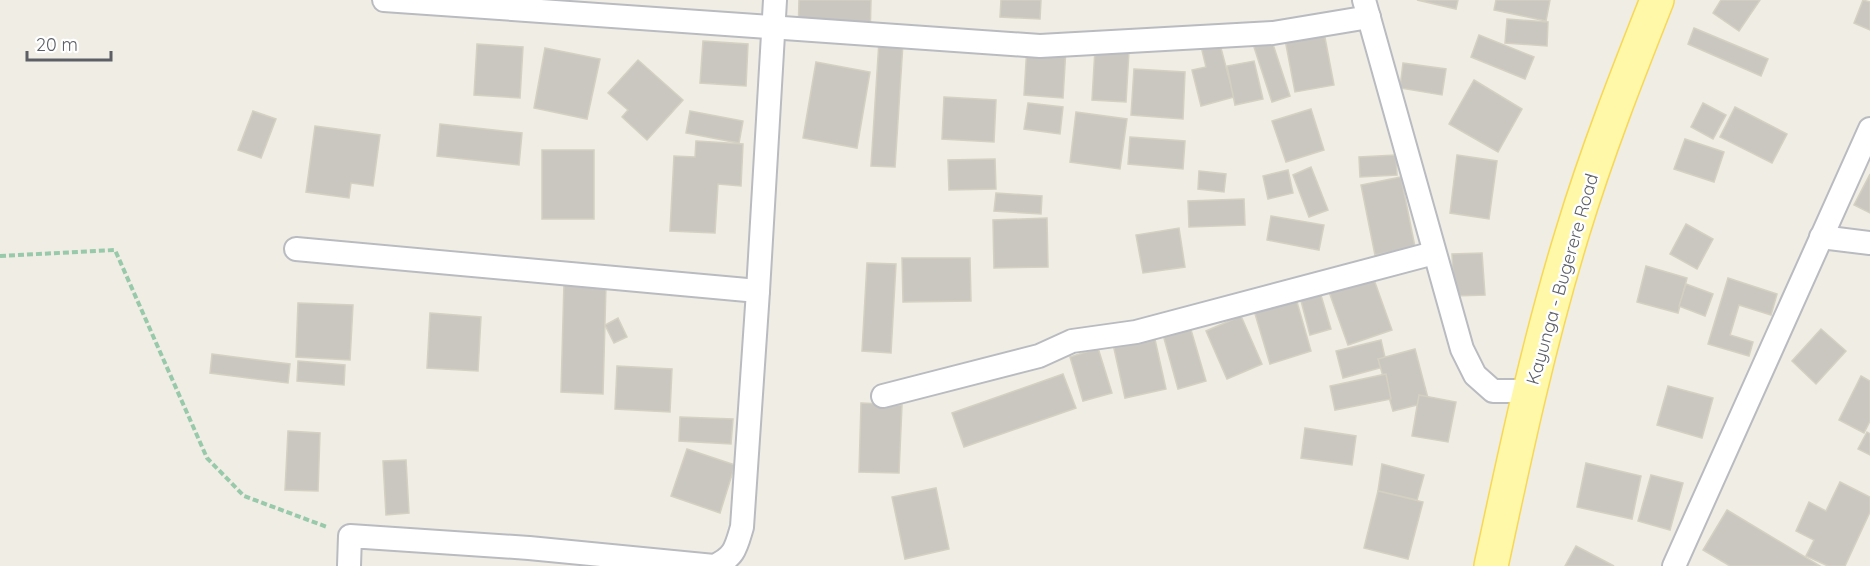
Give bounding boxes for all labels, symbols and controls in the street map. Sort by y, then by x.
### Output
scale bar [27,24,111,62]
text: 20 m [36,33,78,56]
street label: Kayunga - Bugerere Road [1521,171,1603,387]

